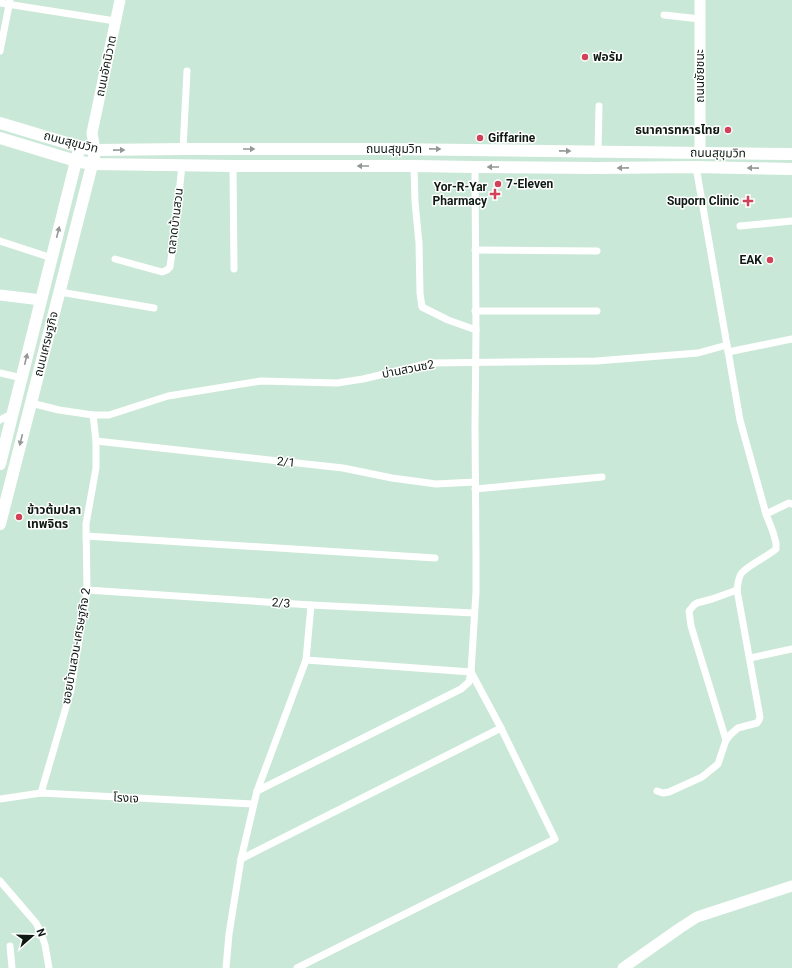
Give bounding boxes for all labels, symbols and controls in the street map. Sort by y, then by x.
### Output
street label: ถนนอัคนิวาต [93,34,119,98]
street label: ถนนชัยชนะ [693,49,707,103]
place label: ฟอรัม [593,50,623,64]
marker: ฟอรัม [580,52,590,62]
place label: ธนาคารทหารไทย [635,123,720,137]
marker: ธนาคารทหารไทย [723,125,733,135]
street label: ถนนสุขุมวิท [42,128,100,156]
place label: Giffarine [488,131,536,145]
marker: Giffarine [475,133,485,143]
street label: ถนนสุขุมวิท [366,142,422,156]
one-way arrow [243,146,256,152]
one-way arrow [429,146,442,152]
street label: ถนนสุขุมวิท [690,146,746,160]
one-way arrow [113,147,126,153]
one-way arrow [559,148,572,154]
one-way arrow [356,163,369,169]
one-way arrow [486,164,499,170]
one-way arrow [616,165,629,171]
one-way arrow [746,165,759,171]
place label: 7-Eleven [506,177,553,191]
marker: 7-Eleven [493,179,503,189]
place label: Yor-R-Yar Pharmacy [433,180,488,208]
street label: ตลาดบ้านสวน [164,187,186,255]
marker: Yor-R-Yar Pharmacy [490,189,500,199]
place label: Suporn Clinic [667,194,739,208]
marker: Suporn Clinic [742,195,754,207]
one-way arrow [56,226,62,239]
place label: EAK [740,253,762,267]
marker: EAK [765,255,775,265]
street label: ถนนเศรษฐกิจ [31,310,61,378]
one-way arrow [24,352,30,365]
street label: บ่านสวนซ2 [381,357,436,381]
one-way arrow [18,434,24,447]
street label: 2/1 [276,454,296,470]
place label: ข้าวต้มปลา เทพจิตร [27,503,81,531]
marker: ข้าวต้มปลา เทพจิตร [14,512,24,522]
street label: ซอยบ้านสวน-เศรษฐกิจ 2 [59,586,93,705]
street label: 2/3 [271,595,291,611]
street label: โรงเจ [113,790,139,806]
north arrow [12,916,52,956]
text: N [33,927,48,939]

